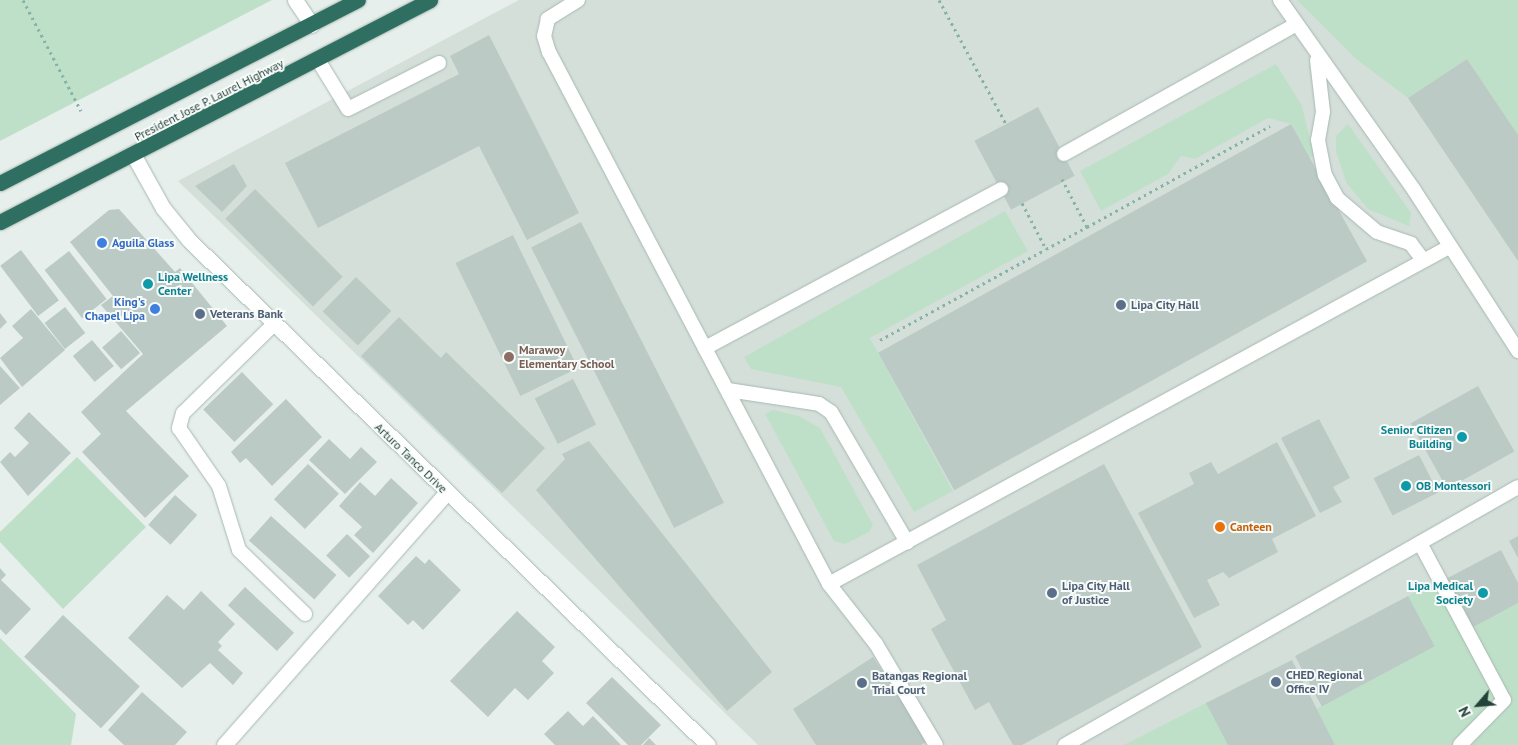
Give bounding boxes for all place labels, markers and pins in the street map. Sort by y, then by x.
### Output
place label: Aguila Glass [112,236,175,250]
marker: Aguila Glass [96,237,108,249]
place label: Lipa Wellness Center [158,270,228,298]
marker: Lipa Wellness Center [142,278,154,290]
place label: King's Chapel Lipa [85,295,145,323]
place label: Lipa City Hall [1131,298,1199,312]
marker: Lipa City Hall [1115,299,1127,311]
marker: King's Chapel Lipa [149,303,161,315]
place label: Veterans Bank [210,307,283,321]
marker: Veterans Bank [194,308,206,320]
place label: Marawoy Elementary School [519,343,615,371]
marker: Marawoy Elementary School [503,351,515,363]
place label: Senior Citizen Building [1381,423,1452,451]
marker: Senior Citizen Building [1456,431,1468,443]
place label: OB Montessori [1416,479,1491,493]
marker: OB Montessori [1400,480,1412,492]
place label: Canteen [1230,520,1272,534]
marker: Canteen [1214,521,1226,533]
place label: Lipa City Hall of Justice [1062,579,1130,607]
place label: Lipa Medical Society [1408,579,1473,607]
marker: Lipa City Hall of Justice [1046,587,1058,599]
marker: Lipa Medical Society [1477,587,1489,599]
place label: CHED Regional Office IV [1286,668,1362,696]
place label: Batangas Regional Trial Court [872,669,967,697]
marker: CHED Regional Office IV [1270,676,1282,688]
marker: Batangas Regional Trial Court [856,677,868,689]

